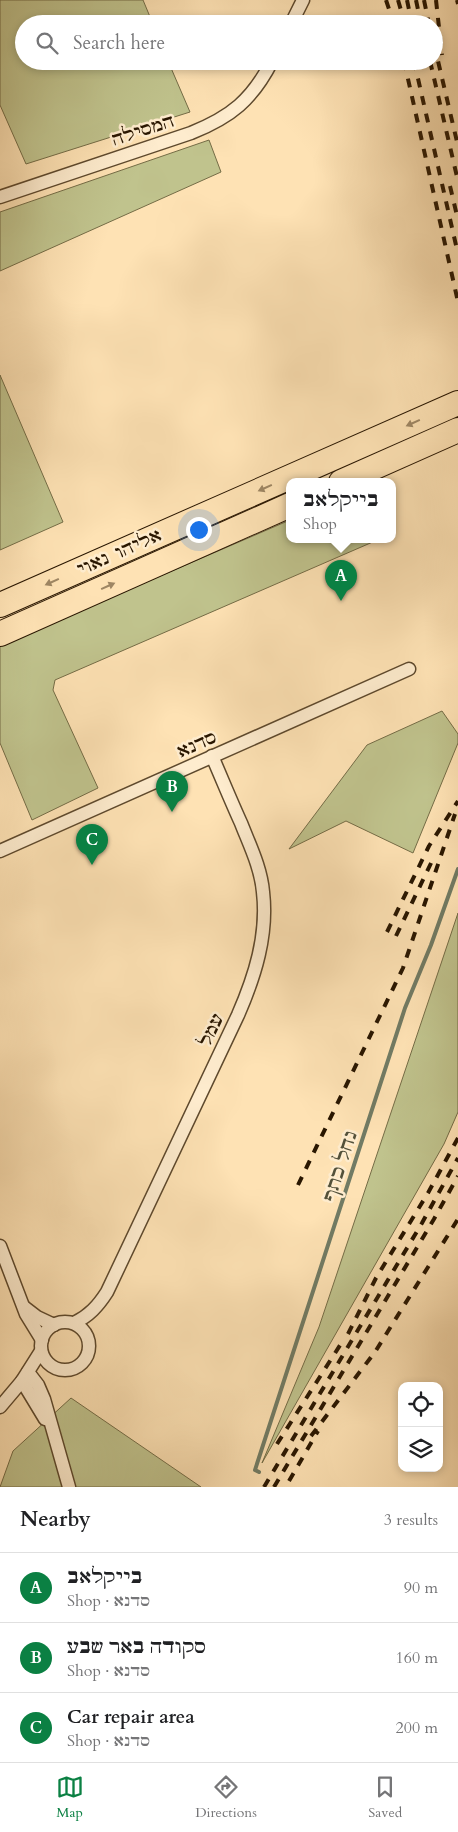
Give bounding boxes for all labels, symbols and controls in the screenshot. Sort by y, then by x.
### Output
search box [15,15,443,70]
icon: search [33,29,61,57]
text: Search here [73,30,165,56]
street label: המסילה [109,109,178,152]
one-way arrow [406,419,420,427]
popup [286,478,396,543]
one-way arrow [258,485,272,493]
text: בייקלאב [303,487,379,513]
text: Shop [303,513,337,535]
your location [186,517,212,543]
street label: אליהו נאוי [73,523,166,582]
pin: A [325,560,357,601]
one-way arrow [45,579,59,587]
one-way arrow [101,582,115,590]
street label: סדנא [173,725,221,764]
pin: B [156,771,188,812]
pin: C [76,824,108,865]
street label: עמל [193,1009,230,1051]
water label: נחל כתף [316,1128,364,1205]
map controls [398,1382,443,1472]
button: locate [398,1382,443,1427]
button: layers [398,1427,443,1472]
text: Nearby [20,1505,91,1534]
text: 3 results [384,1509,438,1531]
text: בייקלאב [67,1564,143,1590]
text: A [30,1577,42,1599]
text: 90 m [404,1577,438,1599]
text: Shop · סדנא [67,1590,150,1612]
text: סקודה באר שבע [67,1634,206,1660]
text: B [30,1647,42,1669]
text: 160 m [396,1647,438,1669]
text: Shop · סדנא [67,1660,150,1682]
text: Car repair area [67,1704,195,1730]
text: C [30,1717,42,1739]
text: 200 m [396,1717,438,1739]
text: Shop · סדנא [67,1730,150,1752]
tab: Map [56,1773,84,1822]
tab: Directions [195,1773,257,1822]
tab: Saved [368,1773,402,1822]

